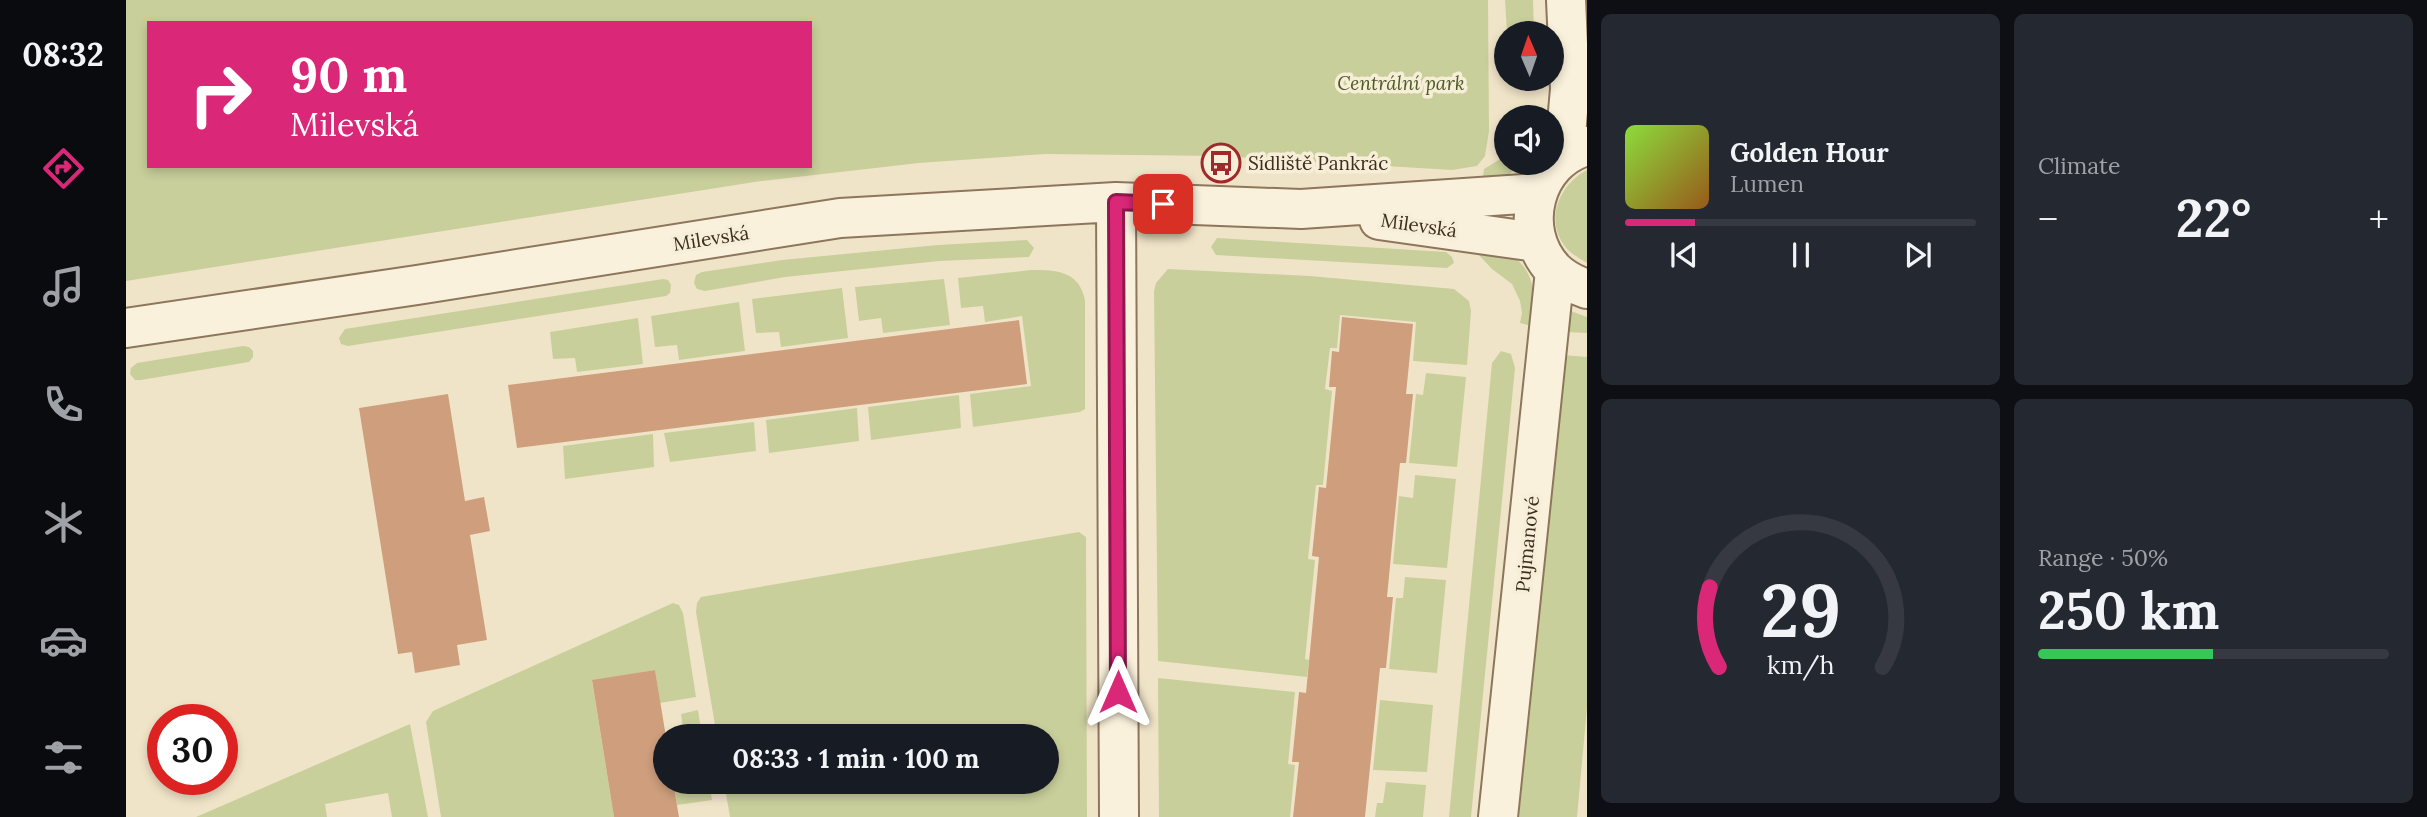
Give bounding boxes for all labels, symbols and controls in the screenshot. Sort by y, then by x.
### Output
north arrow [1494,21,1564,91]
map controls [1494,21,1564,175]
text: 08:32 [22,34,104,75]
text: 90 m [290,43,407,105]
icon: right [175,49,266,140]
park label: Centrální park [1337,71,1465,95]
text: Milevská [290,104,419,145]
button: sound [1494,105,1564,175]
text: Golden Hour [1730,136,1889,169]
bus stop icon: Sídliště Pankrác [1200,142,1242,184]
icon: directions [39,144,88,193]
place label: Sídliště Pankrác [1248,151,1388,175]
text: Climate [2038,151,2120,180]
text: Lumen [1730,169,1804,198]
pin [1133,174,1193,234]
icon: arrive [1144,185,1182,223]
text: 22° [2176,185,2251,251]
text: − [2038,195,2058,243]
text: + [2369,195,2389,243]
street label: Milevská [1379,208,1459,242]
street label: Milevská [671,220,751,256]
icon: previous [1665,236,1703,274]
icon: pause [1782,236,1820,274]
icon: next [1899,236,1937,274]
icon: music [39,262,88,311]
icon: phone [39,380,88,429]
street label: Pujmanové [1510,495,1544,593]
icon: climate [39,498,88,547]
text: Range · 50% [2038,543,2168,572]
text: 29 [1760,564,1841,657]
text: 250 km [2038,577,2219,643]
icon: car [39,616,88,665]
text: km/h [1767,649,1834,681]
position arrow [1081,655,1155,729]
speed limit sign: 30 [147,704,238,795]
icon: filters [39,733,88,782]
text: 08:33 · 1 min · 100 m [733,742,979,775]

